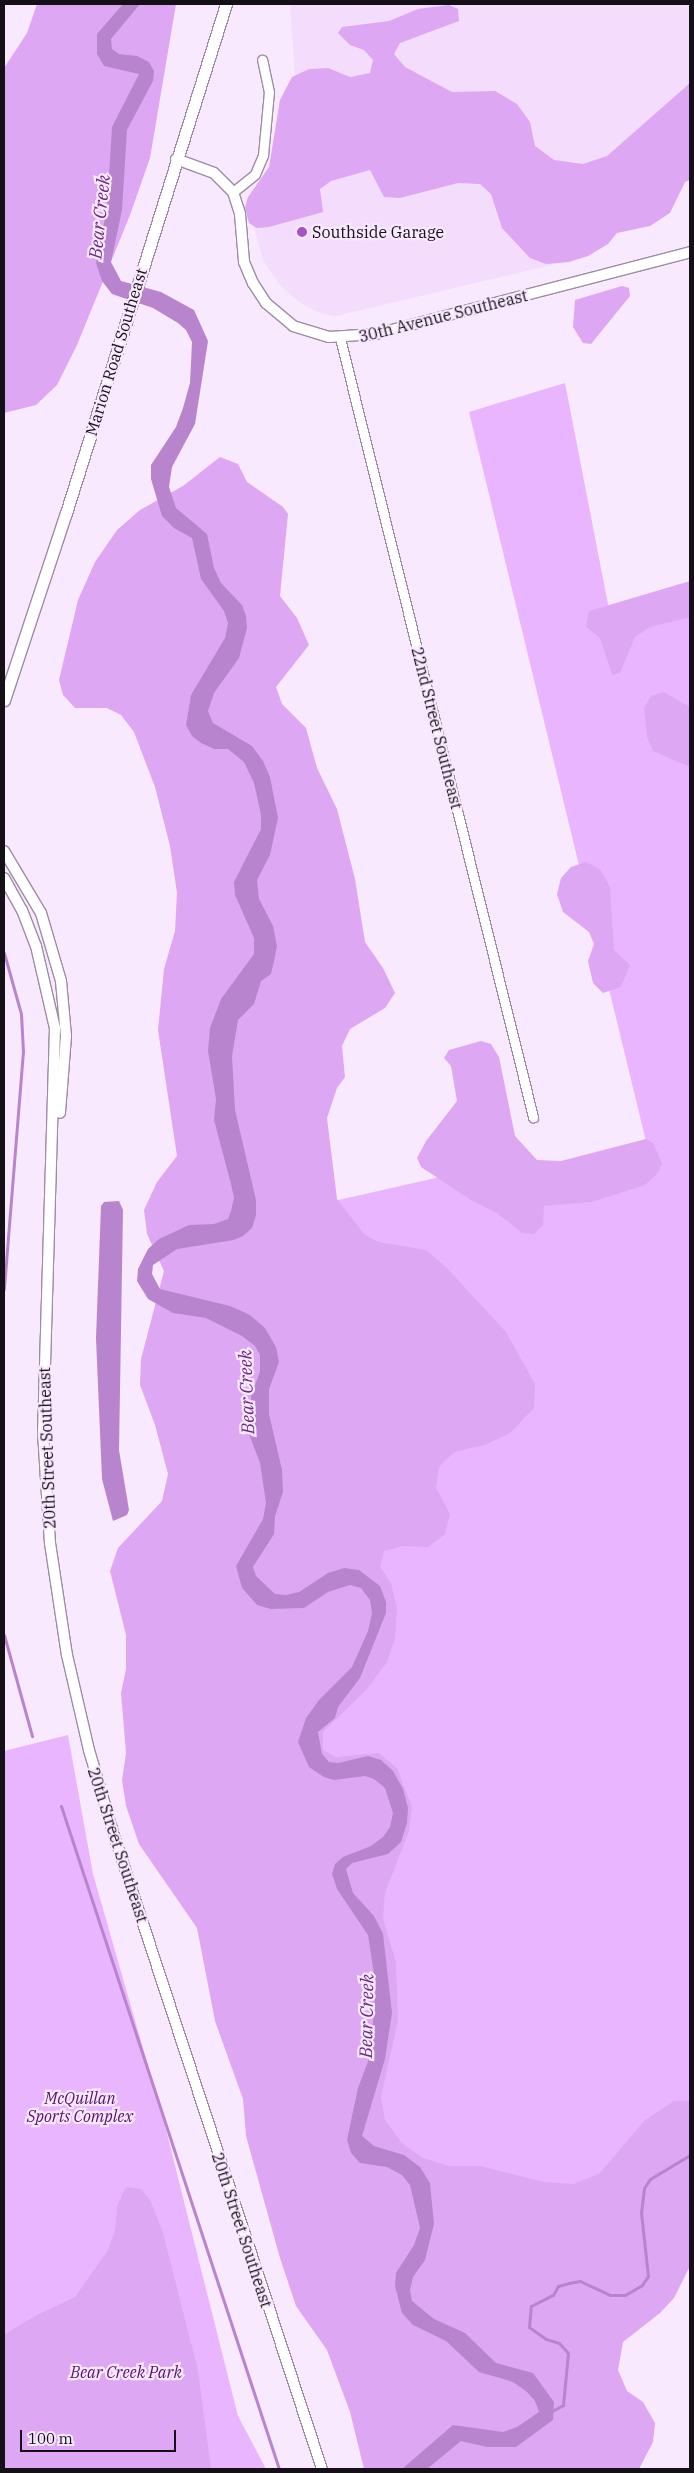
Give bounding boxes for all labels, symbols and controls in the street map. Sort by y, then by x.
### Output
water label: Bear Creek [85,174,115,260]
place label: Southside Garage [312,222,444,242]
marker: Southside Garage [296,226,308,238]
street label: Marion Road Southeast [81,266,151,438]
street label: 30th Avenue Southeast [357,286,529,346]
street label: 22nd Street Southeast [408,645,466,811]
water label: Bear Creek [235,1349,259,1435]
street label: 20th Street Southeast [35,1367,59,1529]
street label: 20th Street Southeast [84,1765,152,1925]
water label: Bear Creek [355,1974,379,2058]
park label: McQuillan Sports Complex [27,2088,133,2126]
street label: 20th Street Southeast [208,2150,276,2310]
park label: Bear Creek Park [70,2362,182,2382]
scale bar [22,2420,179,2452]
text: 100 m [28,2429,73,2448]

